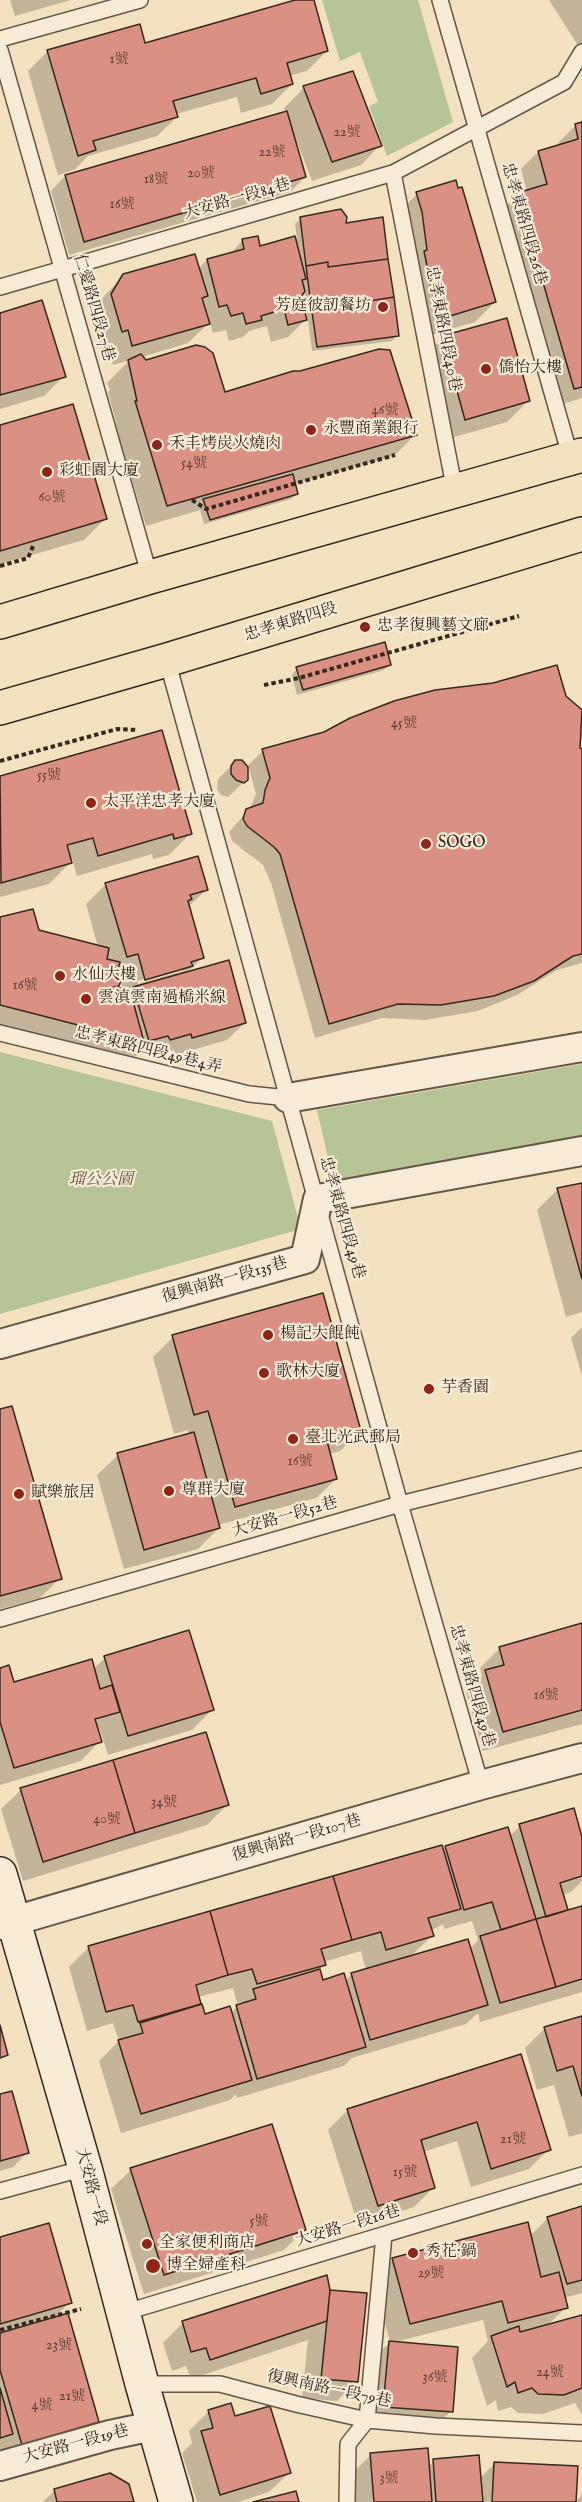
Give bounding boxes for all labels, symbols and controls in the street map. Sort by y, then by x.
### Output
house number: 1號 [109,52,129,68]
house number: 22號 [333,125,361,141]
house number: 22號 [258,145,286,161]
street label: 忠孝東路四段26巷 [496,161,550,287]
house number: 20號 [187,166,215,182]
house number: 18號 [144,172,168,188]
street label: 大安路一段84巷 [181,176,293,224]
house number: 16號 [109,197,135,213]
street label: 仁愛路四段27巷 [68,252,118,364]
street label: 忠孝東路四段40巷 [420,264,464,394]
place label: 芳庭彼訒餐坊 [275,297,371,317]
marker: 芳庭彼訒餐坊 [376,300,390,314]
place label: 僑怡大樓 [498,359,562,379]
marker: 僑怡大樓 [479,362,493,376]
house number: 46號 [372,403,398,419]
place label: 永豐商業銀行 [323,420,419,440]
marker: 永豐商業銀行 [304,423,318,437]
place label: 禾丰烤炭火燒肉 [169,435,281,455]
marker: 禾丰烤炭火燒肉 [150,438,164,452]
house number: 54號 [181,456,207,472]
place label: 彩虹園大廈 [59,462,139,482]
marker: 彩虹園大廈 [40,465,54,479]
house number: 60號 [39,490,65,506]
street label: 忠孝東路四段 [242,600,340,646]
place label: 忠孝復興藝文廊 [377,617,489,637]
marker: 忠孝復興藝文廊 [358,620,372,634]
house number: 45號 [391,716,417,732]
house number: 55號 [37,768,61,784]
place label: 太平洋忠孝大廈 [103,793,215,813]
marker: 太平洋忠孝大廈 [84,796,98,810]
place label: SOGO [438,834,485,854]
marker: SOGO [419,837,433,851]
place label: 水仙大樓 [72,966,136,986]
marker: 水仙大樓 [53,969,67,983]
house number: 16號 [12,978,38,994]
place label: 雲滇雲南過橋米線 [98,989,226,1009]
marker: 雲滇雲南過橋米線 [79,992,93,1006]
street label: 忠孝東路四段49巷4弄 [73,1023,223,1079]
street label: 忠孝東路四段49巷 [314,1154,368,1282]
park label: 瑠公公園 [69,1171,133,1191]
street label: 復興南路一段135巷 [160,1254,290,1308]
place label: 楊記大餛飩 [280,1325,360,1345]
marker: 楊記大餛飩 [261,1328,275,1342]
place label: 歌林大廈 [276,1363,340,1383]
marker: 歌林大廈 [257,1366,271,1380]
place label: 芋香園 [441,1379,489,1399]
marker: 芋香園 [422,1382,436,1396]
place label: 臺北光武郵局 [305,1429,401,1449]
marker: 臺北光武郵局 [286,1432,300,1446]
house number: 16號 [287,1454,313,1470]
place label: 尊群大廈 [181,1481,245,1501]
place label: 賦樂旅居 [31,1484,95,1504]
marker: 尊群大廈 [162,1484,176,1498]
marker: 賦樂旅居 [12,1487,26,1501]
street label: 大安路一段52巷 [230,1494,340,1542]
street label: 忠孝東路四段49巷 [444,1622,498,1750]
house number: 16號 [533,1688,559,1704]
house number: 34號 [151,1795,177,1811]
street label: 復興南路一段107巷 [230,1811,364,1867]
house number: 40號 [93,1812,121,1828]
house number: 21號 [500,2132,526,2148]
street label: 大安路一段 [70,2146,110,2228]
house number: 15號 [393,2165,417,2181]
street label: 大安路一段16巷 [293,2202,403,2252]
house number: 5號 [249,2214,269,2230]
place label: 全家便利商店 [159,2234,255,2254]
marker: 全家便利商店 [140,2237,154,2251]
place label: 秀花·鍋 [425,2243,477,2263]
marker: 秀花·鍋 [406,2246,420,2260]
place label: 博全婦產科 [166,2256,246,2276]
marker: 博全婦產科 [144,2257,162,2275]
house number: 29號 [418,2266,444,2282]
house number: 23號 [46,2338,72,2354]
house number: 24號 [536,2365,564,2381]
street label: 復興南路一段79巷 [265,2367,393,2413]
house number: 36號 [422,2370,448,2386]
house number: 21號 [59,2389,85,2405]
house number: 4號 [32,2398,52,2414]
street label: 大安路一段19巷 [21,2422,131,2468]
house number: 3號 [379,2471,399,2487]

